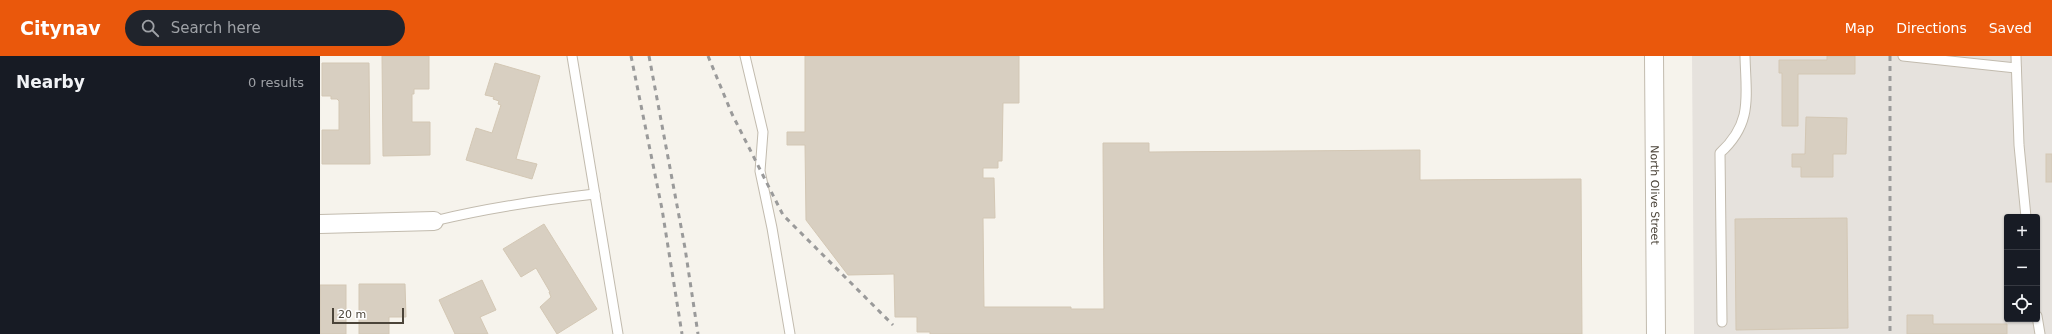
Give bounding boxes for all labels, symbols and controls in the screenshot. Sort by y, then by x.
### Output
search box [125,10,405,46]
text: Citynav [20,17,101,39]
icon: search [139,17,161,39]
text: Search here [171,19,261,37]
text: Map [1845,20,1874,36]
text: Directions [1896,20,1967,36]
text: Saved [1989,20,2032,36]
text: Nearby [16,72,85,92]
text: 0 results [248,75,304,90]
street label: North Olive Street [1648,145,1662,245]
map controls [2004,214,2040,322]
button: + [2004,214,2040,250]
button: − [2004,250,2040,286]
button: locate [2004,286,2040,322]
scale bar [332,306,404,325]
text: 20 m [338,308,366,321]

